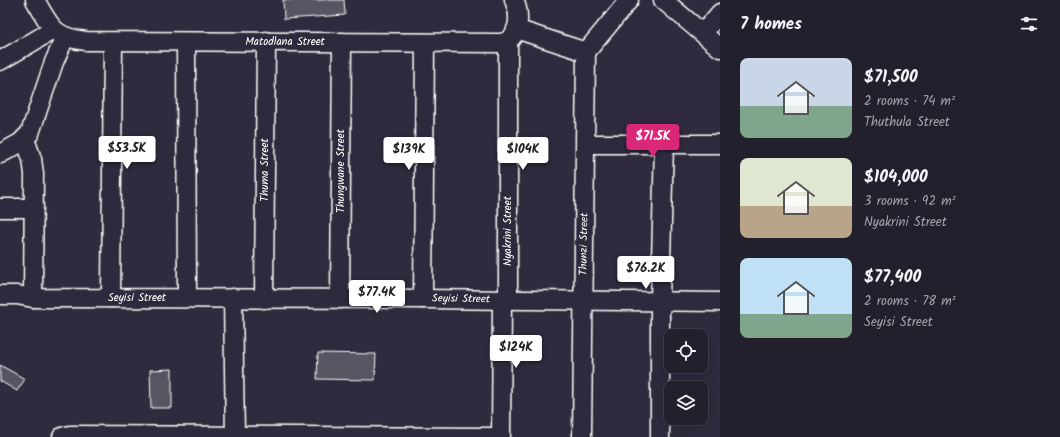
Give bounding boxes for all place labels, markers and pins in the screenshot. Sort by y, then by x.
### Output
pin: $71.5K [620,124,686,158]
pin: $53.5K [94,136,160,170]
pin: $139K [381,137,437,171]
pin: $104K [495,137,551,171]
pin: $76.2K [613,256,679,290]
pin: $77.4K [344,280,410,314]
pin: $124K [488,335,544,369]

